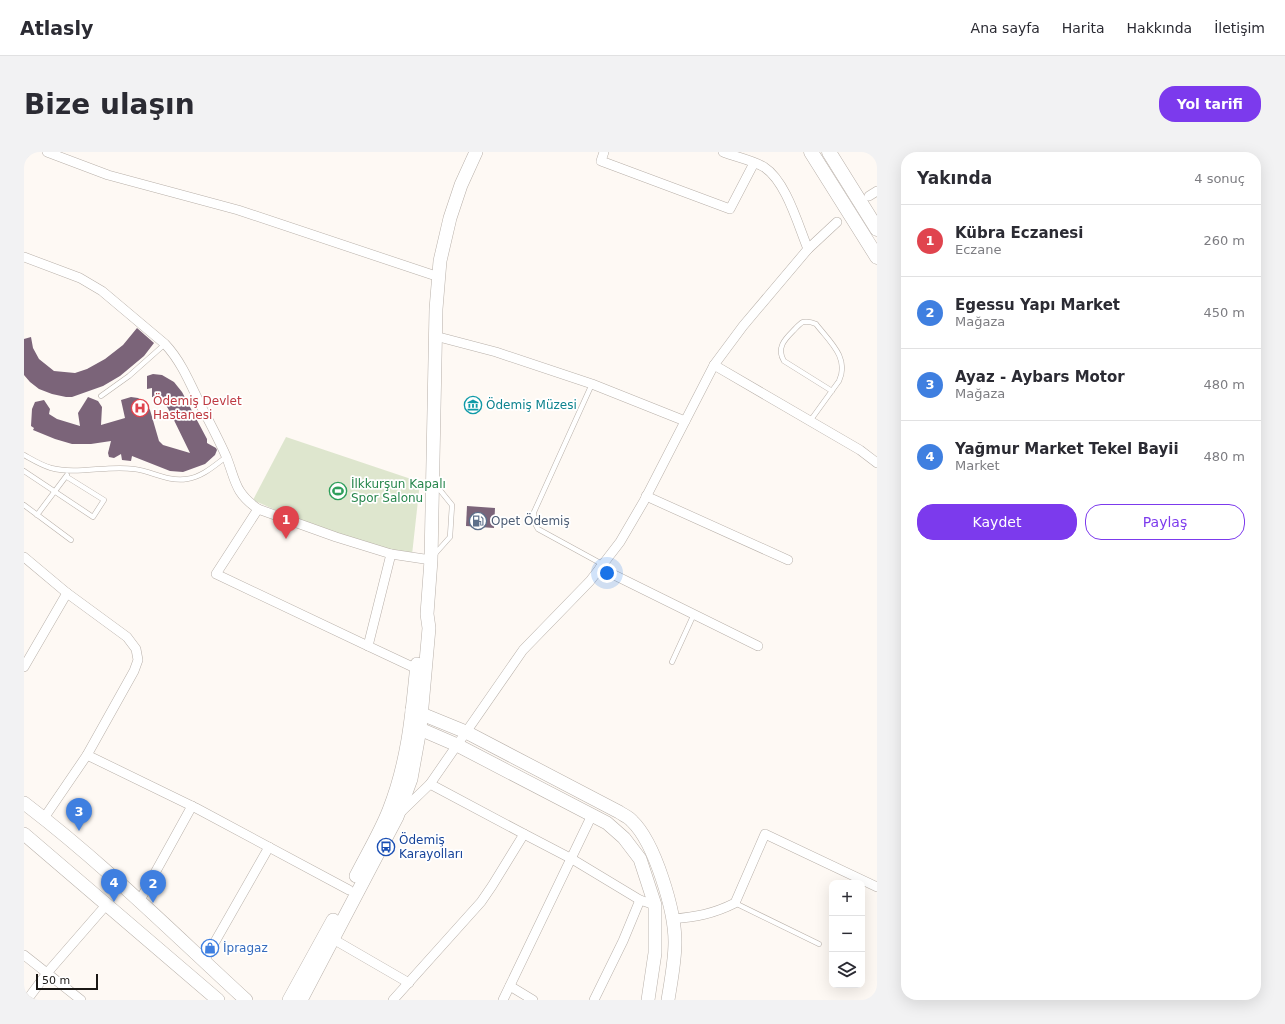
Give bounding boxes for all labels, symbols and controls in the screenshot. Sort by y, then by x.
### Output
text: Atlasly [20,17,93,39]
text: Ana sayfa [971,20,1040,36]
text: Harita [1062,20,1105,36]
text: Hakkında [1127,20,1192,36]
text: İletişim [1214,20,1265,36]
button: Yol tarifi [1159,86,1261,122]
text: Bize ulaşın [24,88,195,121]
text: Yakında [917,168,992,188]
text: 4 sonuç [1194,171,1245,186]
text: Kübra Eczanesi [955,224,1083,242]
text: 1 [925,233,935,248]
text: 260 m [1203,233,1245,248]
text: Eczane [955,242,1001,257]
text: Egessu Yapı Market [955,296,1120,314]
text: 2 [925,305,935,320]
text: 450 m [1203,305,1245,320]
text: Mağaza [955,314,1005,329]
text: Ayaz - Aybars Motor [955,368,1125,386]
text: 3 [925,377,935,392]
text: 480 m [1203,377,1245,392]
text: Mağaza [955,386,1005,401]
place label: Ödemiş Devlet Hastanesi [153,392,242,422]
museum icon: Ödemiş Müzesi [463,395,483,415]
place label: Ödemiş Müzesi [486,396,577,412]
hospital icon: Ödemiş Devlet Hastanesi [130,398,150,418]
text: Yağmur Market Tekel Bayii [955,440,1179,458]
text: 4 [925,449,935,464]
text: 480 m [1203,449,1245,464]
text: Market [955,458,1000,473]
place label: İlkkurşun Kapalı Spor Salonu [351,476,446,505]
sports icon: İlkkurşun Kapalı Spor Salonu [328,481,348,501]
button: Kaydet [917,504,1077,540]
button: Paylaş [1085,504,1245,540]
pin: 1 [273,506,299,539]
fuel station icon: Opet Ödemiş [468,511,488,531]
place label: Opet Ödemiş [491,512,570,528]
your location [597,563,617,583]
pin: 3 [66,798,92,831]
place label: Ödemiş Karayolları [399,831,463,861]
bus stop icon: Ödemiş Karayolları [376,837,396,857]
pin: 4 [101,869,127,902]
pin: 2 [140,870,166,903]
map controls [829,880,865,988]
button: + [829,880,865,916]
button: − [829,916,865,952]
shop icon: İpragaz [200,938,220,958]
place label: İpragaz [223,940,268,955]
button: layers [829,952,865,988]
scale bar [36,972,98,991]
text: 50 m [42,974,70,987]

